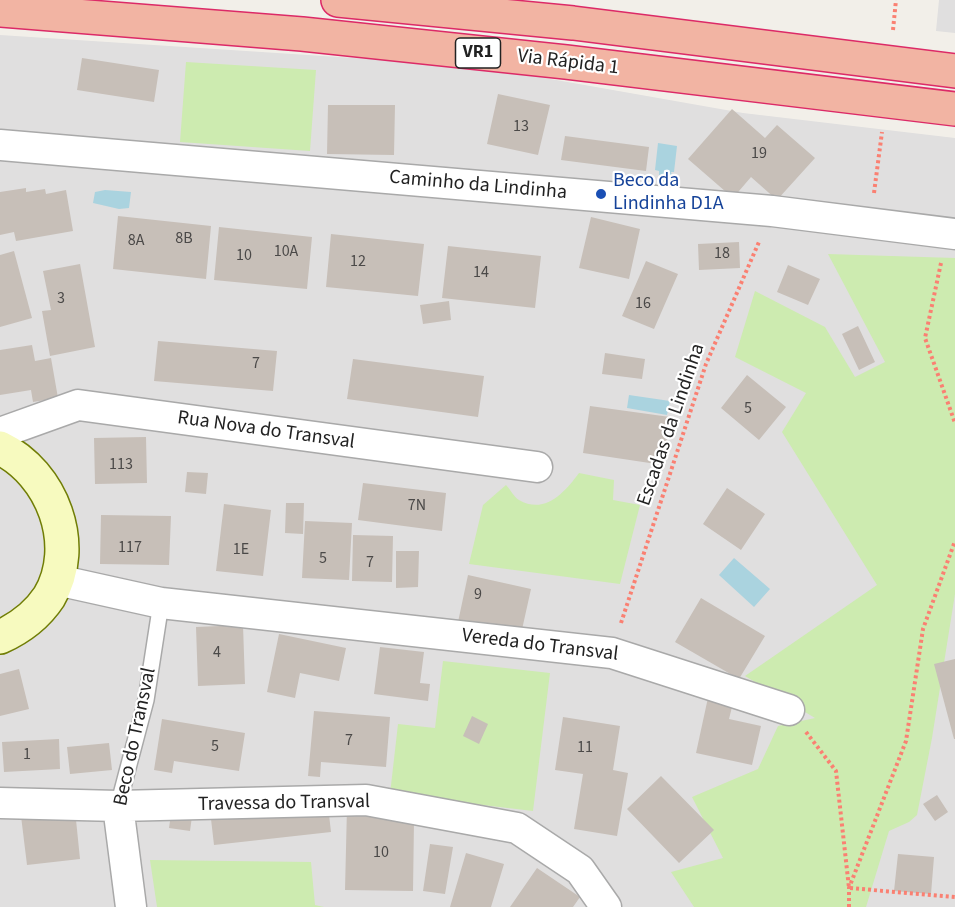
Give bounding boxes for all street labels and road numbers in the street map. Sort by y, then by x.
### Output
road number: VR1 [456,38,500,68]
street label: Via Rápida 1 [516,45,620,81]
street label: Caminho da Lindinha [388,166,568,206]
street label: Escadas da Lindinha [633,341,711,509]
street label: Rua Nova do Transval [176,407,356,455]
street label: Vereda do Transval [460,624,620,668]
street label: Beco do Transval [110,666,162,808]
street label: Travessa do Transval [198,791,370,817]

